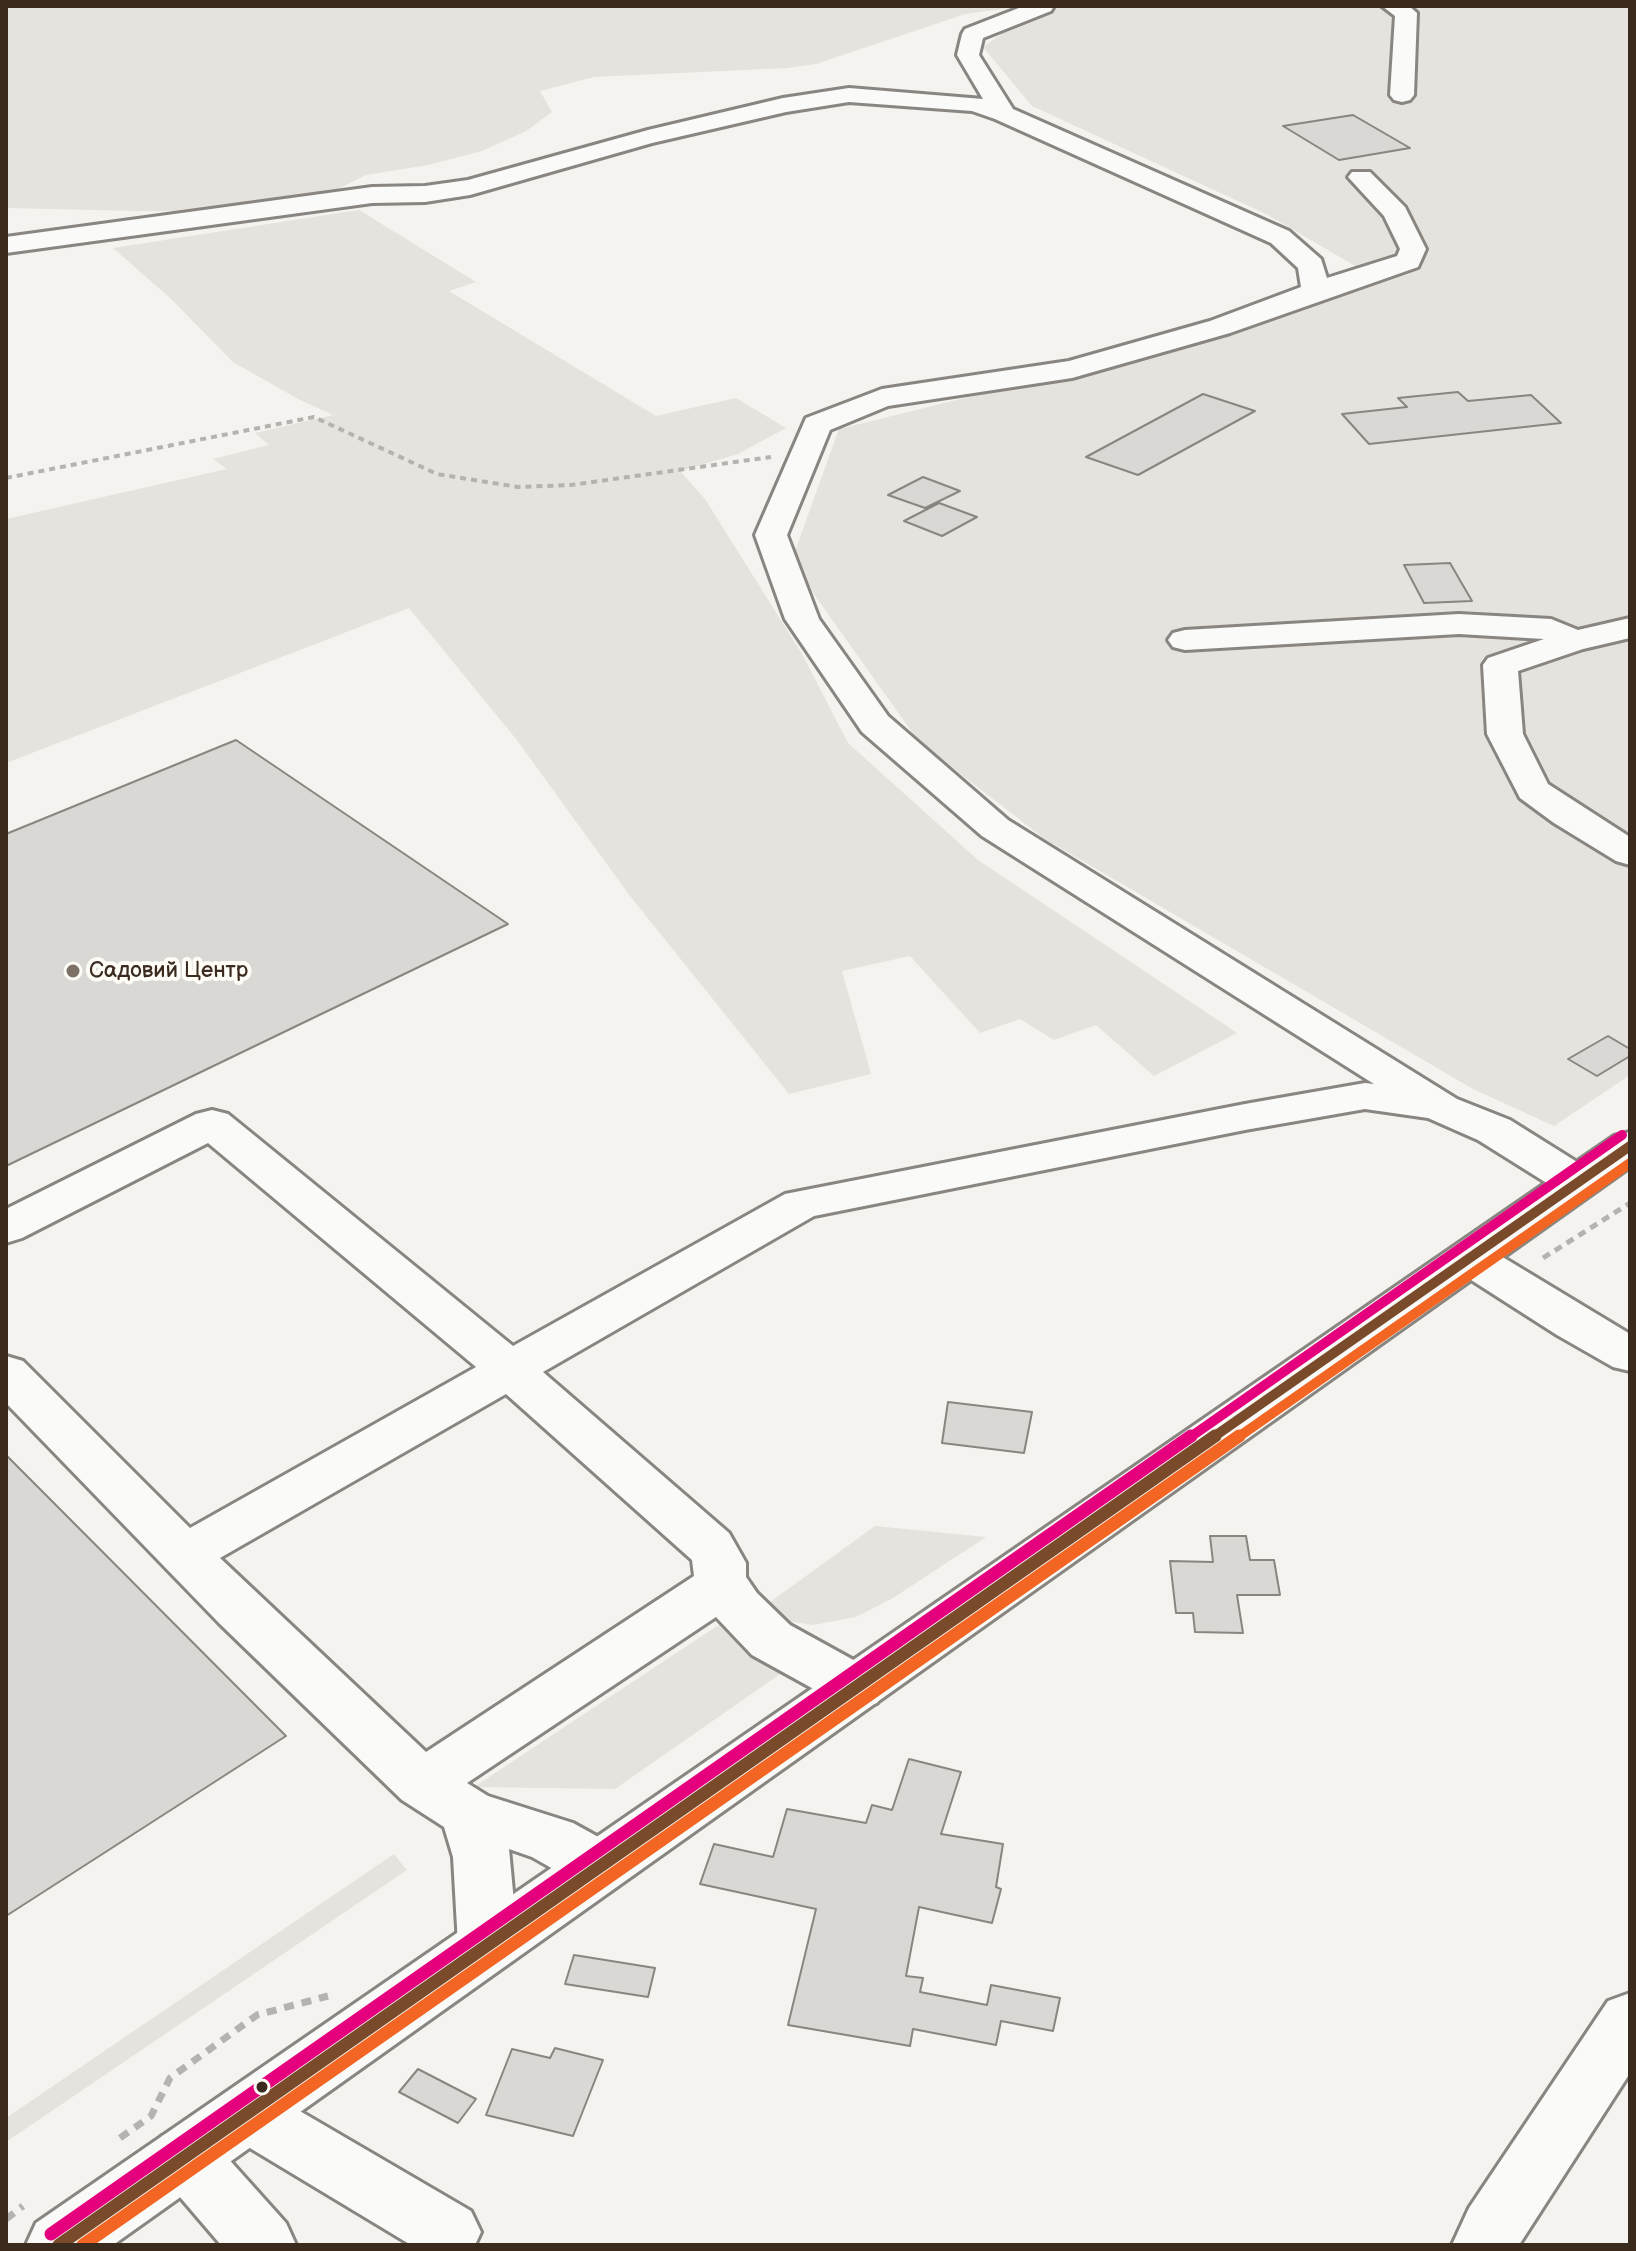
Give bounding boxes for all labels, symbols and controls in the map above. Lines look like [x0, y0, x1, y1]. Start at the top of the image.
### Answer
place label: Садовий Центр [89, 958, 248, 984]
marker: Садовий Центр [64, 962, 82, 980]
unlabelled marker [254, 2079, 270, 2095]

